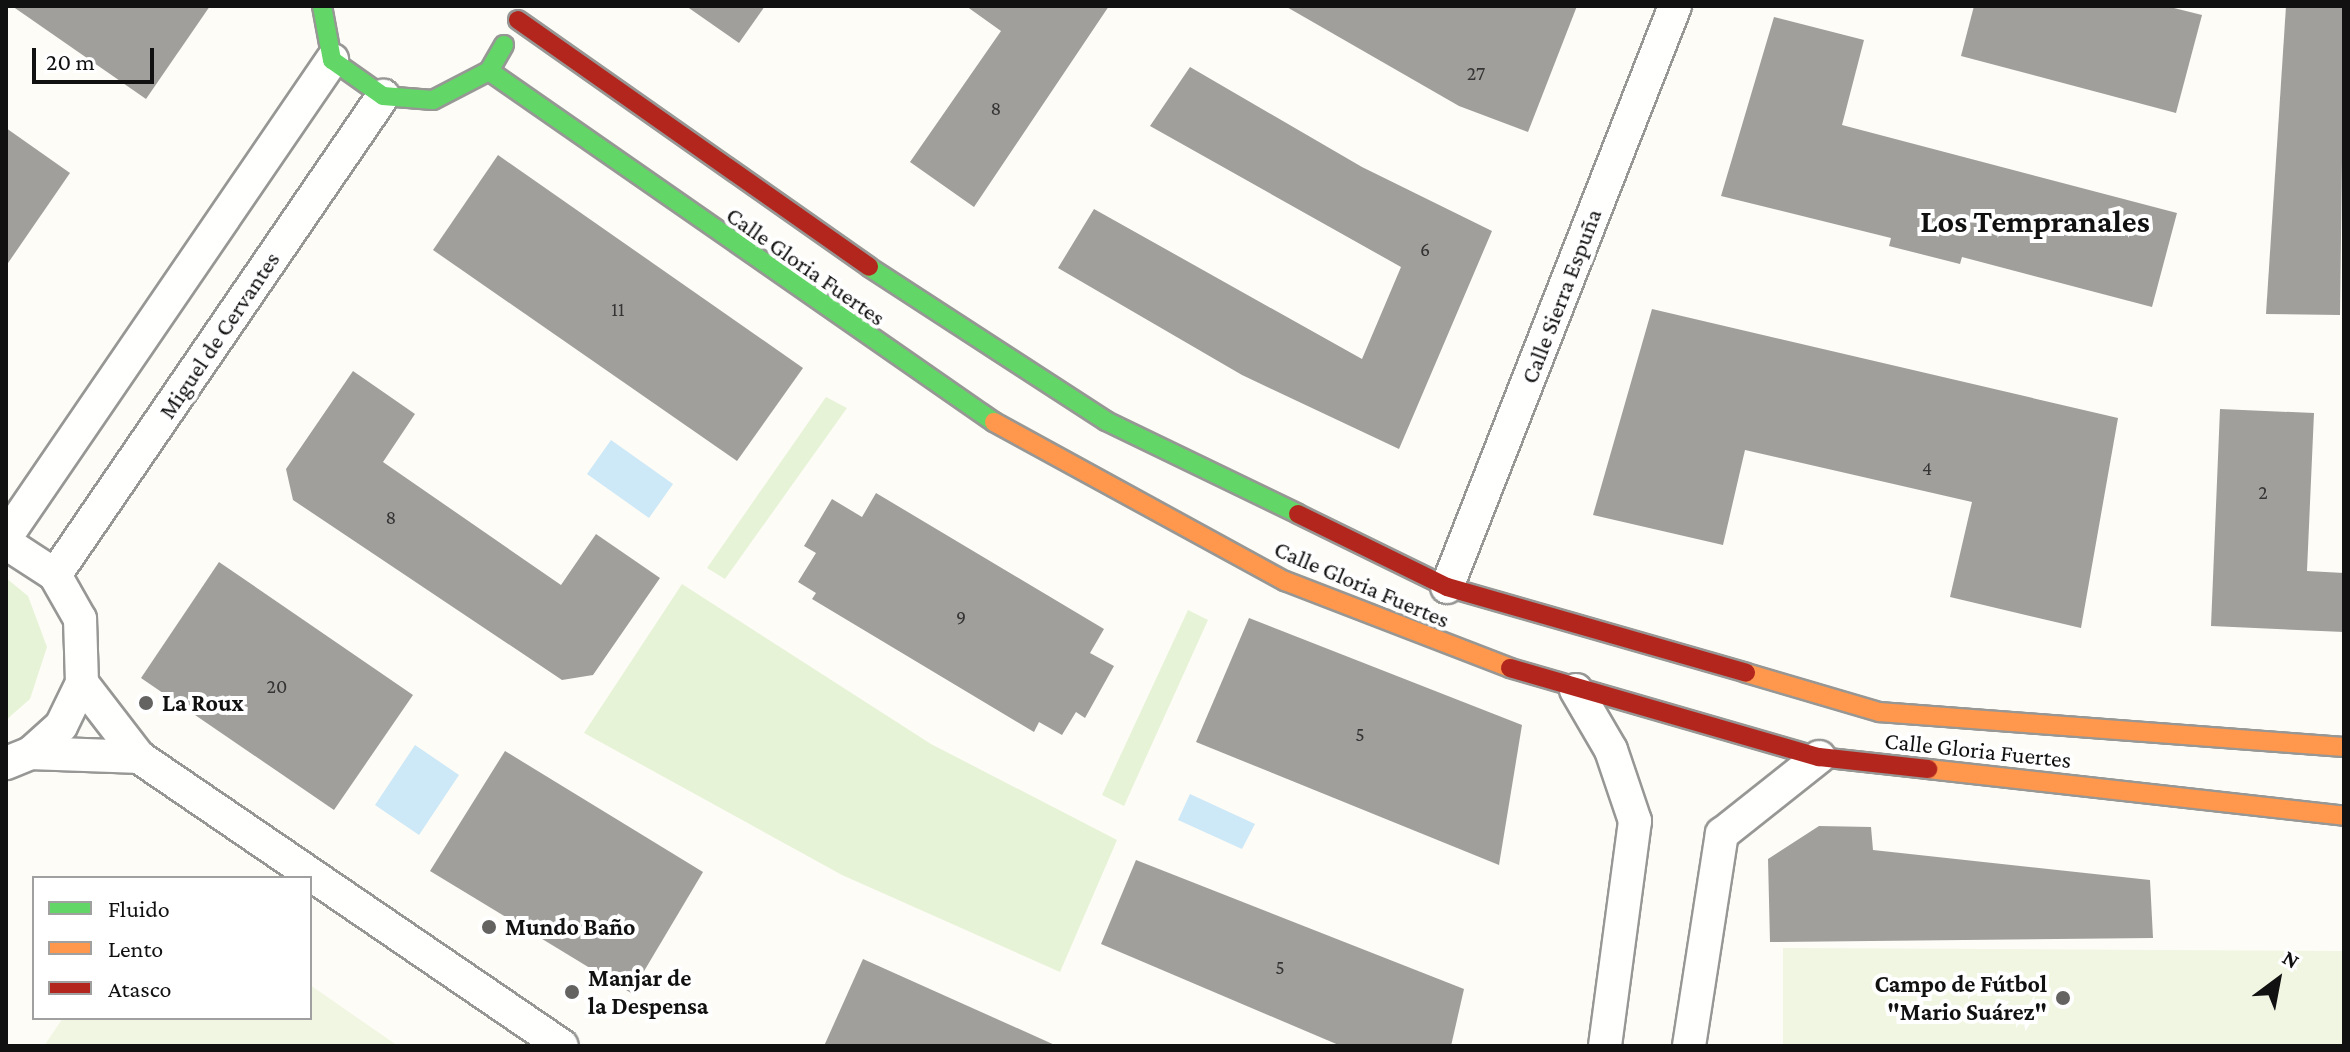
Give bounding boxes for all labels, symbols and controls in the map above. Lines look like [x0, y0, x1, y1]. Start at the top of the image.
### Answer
scale bar [36, 32, 158, 82]
text: 20 m [46, 48, 95, 75]
house number: 27 [1467, 61, 1485, 85]
house number: 8 [991, 96, 1001, 120]
street label: Calle Gloria Fuertes [721, 200, 891, 332]
district label: Los Tempranales [1920, 202, 2150, 240]
street label: Calle Sierra Espuña [1514, 205, 1608, 387]
house number: 6 [1420, 237, 1430, 261]
street label: Miguel de Cervantes [152, 246, 286, 424]
house number: 11 [611, 297, 625, 321]
house number: 4 [1922, 456, 1932, 480]
house number: 2 [2258, 480, 2268, 504]
house number: 8 [386, 505, 396, 529]
street label: Calle Gloria Fuertes [1270, 534, 1454, 634]
house number: 9 [956, 605, 966, 629]
house number: 20 [267, 674, 287, 698]
place label: La Roux [162, 689, 244, 717]
marker: La Roux [137, 694, 155, 712]
house number: 5 [1355, 722, 1365, 746]
street label: Calle Gloria Fuertes [1883, 726, 2073, 774]
legend [32, 876, 312, 1020]
text: Fluido [108, 895, 170, 922]
place label: Mundo Baño [505, 913, 636, 941]
marker: Mundo Baño [480, 918, 498, 936]
text: Lento [108, 935, 163, 962]
north arrow [2238, 940, 2318, 1020]
text: N [2278, 945, 2304, 974]
house number: 5 [1275, 955, 1285, 979]
place label: Manjar de la Despensa [588, 964, 708, 1020]
place label: Campo de Fútbol "Mario Suárez" [1874, 970, 2047, 1026]
text: Atasco [108, 975, 172, 1002]
marker: Manjar de la Despensa [563, 983, 581, 1001]
marker: Campo de Fútbol "Mario Suárez" [2054, 989, 2072, 1007]

